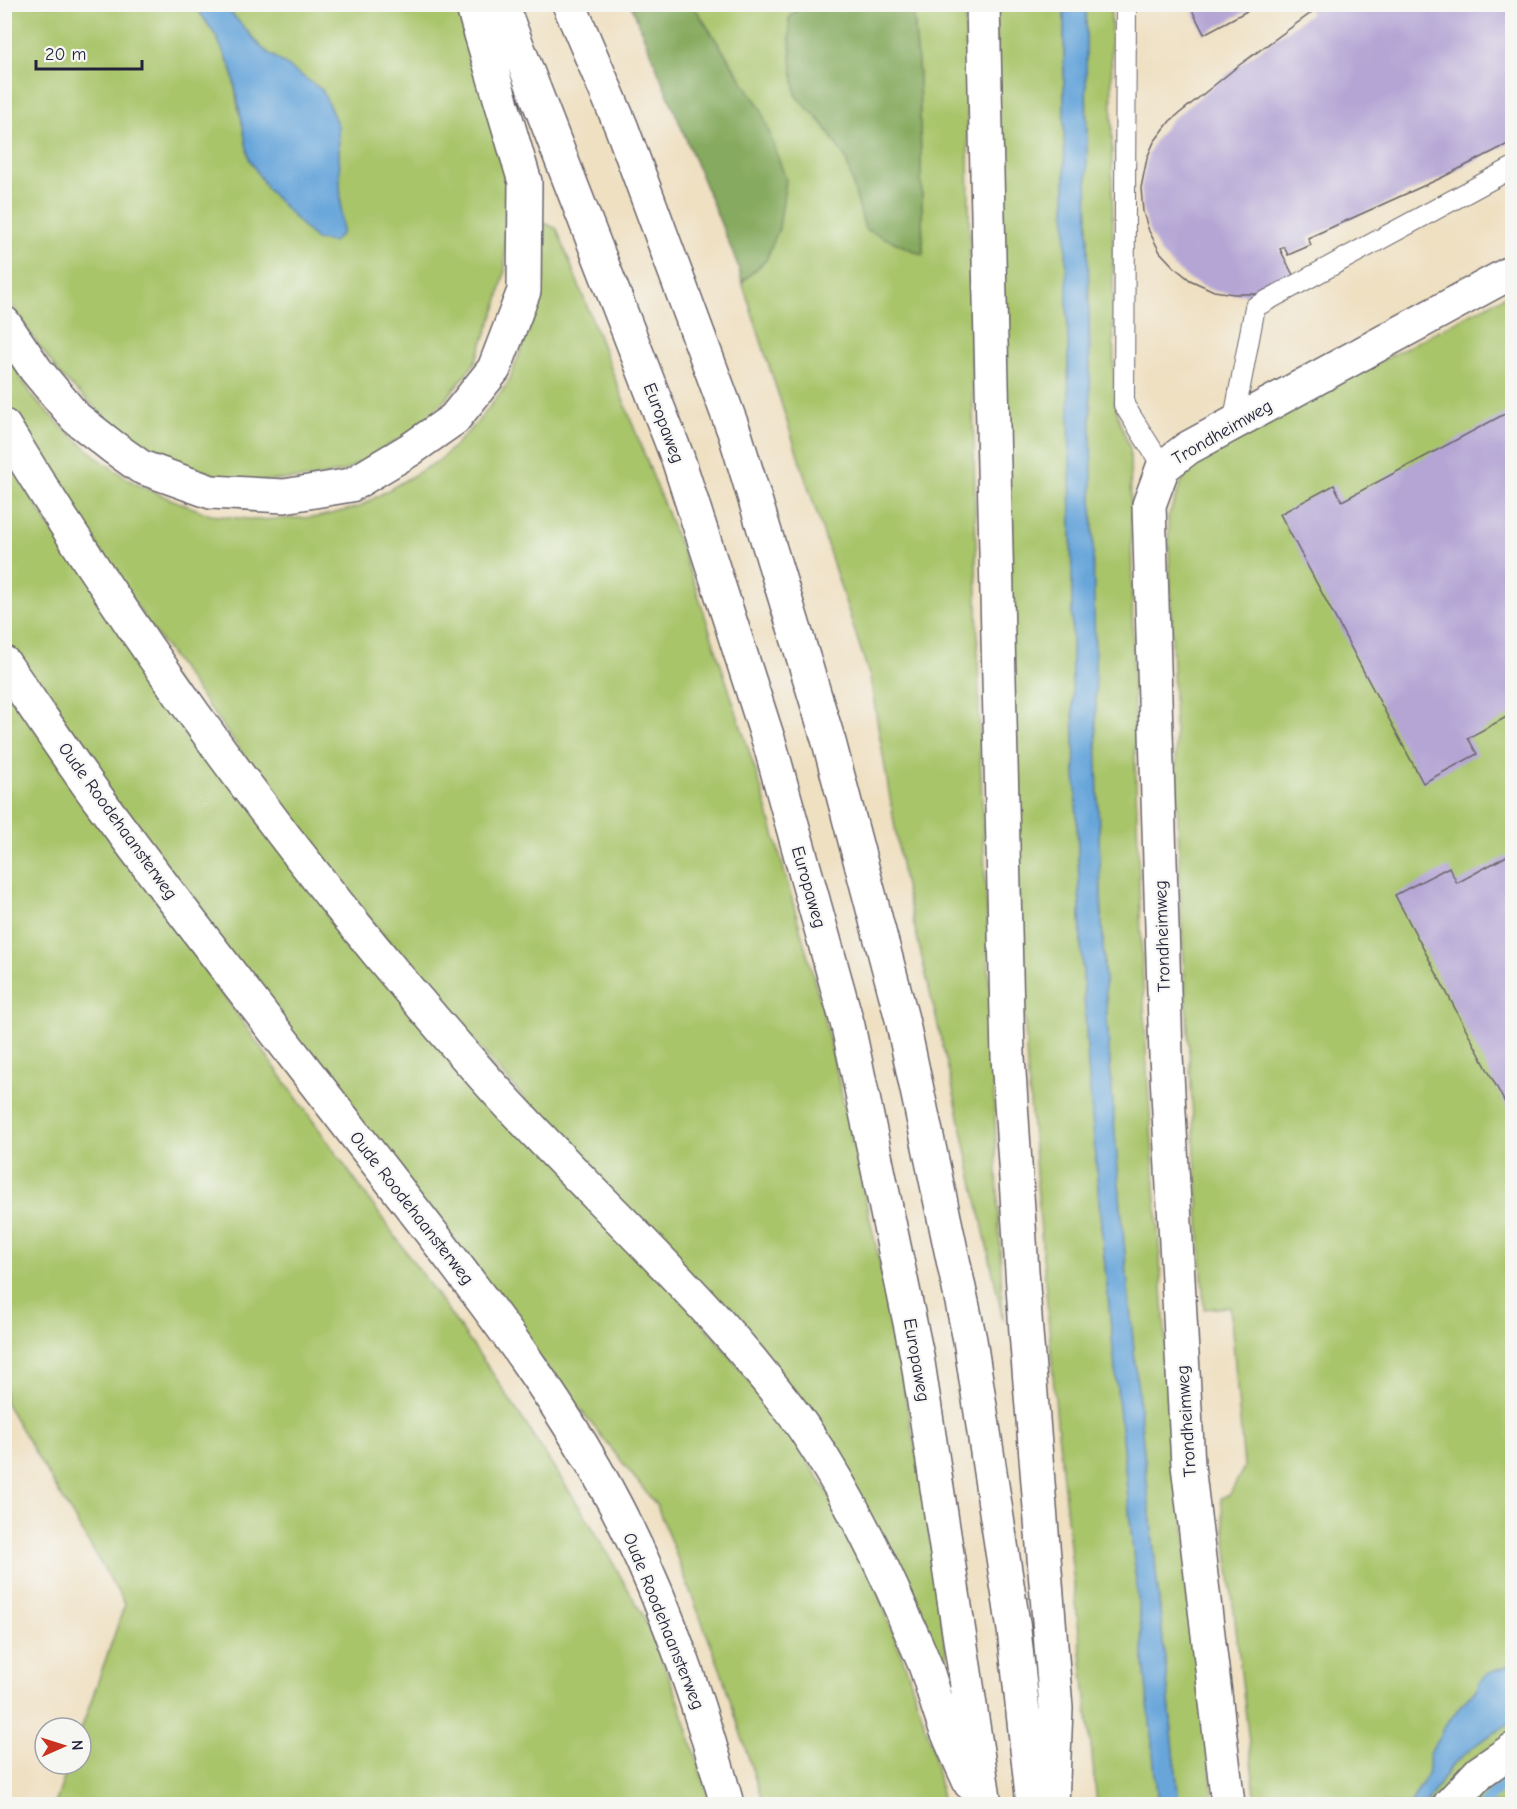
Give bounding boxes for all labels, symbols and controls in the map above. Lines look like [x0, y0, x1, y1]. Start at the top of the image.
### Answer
scale bar [36, 33, 142, 71]
text: 20 m [45, 44, 86, 65]
street label: Europaweg [639, 380, 688, 466]
street label: Trondheimweg [1169, 395, 1276, 469]
street label: Oude Roodehaansterweg [54, 739, 182, 904]
street label: Europaweg [787, 844, 830, 931]
street label: Trondheimweg [1150, 880, 1175, 992]
street label: Oude Roodehaansterweg [345, 1127, 478, 1289]
street label: Europaweg [899, 1317, 934, 1403]
street label: Trondheimweg [1172, 1364, 1201, 1478]
street label: Oude Roodehaansterweg [618, 1530, 709, 1713]
north arrow [33, 1716, 93, 1776]
text: N [68, 1740, 86, 1751]

